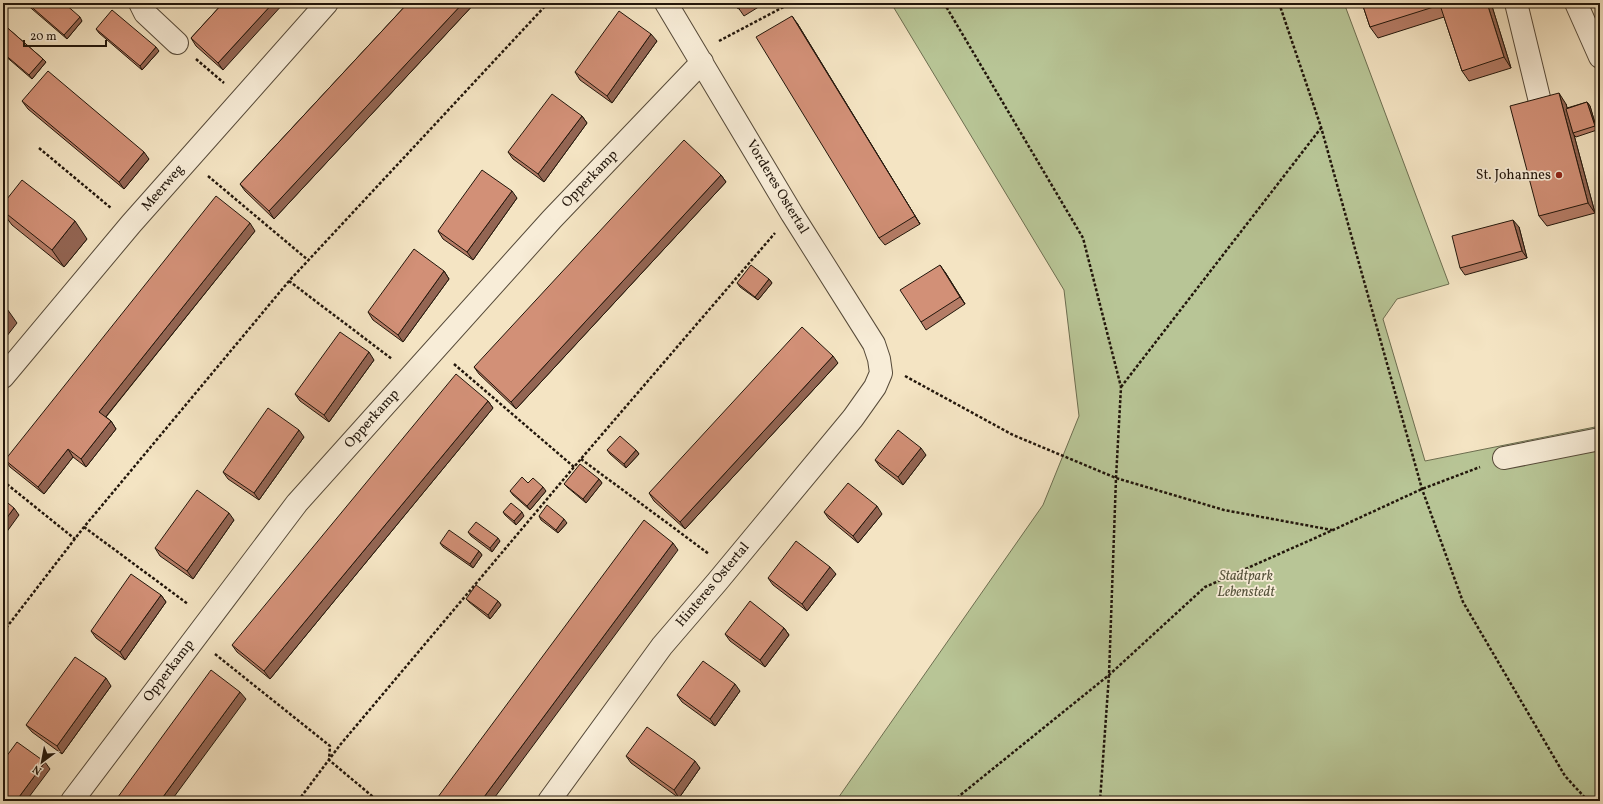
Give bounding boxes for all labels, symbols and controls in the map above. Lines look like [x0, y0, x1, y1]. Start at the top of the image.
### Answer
scale bar [24, 22, 106, 48]
text: 20 m [30, 29, 57, 45]
street label: Vorderes Ostertal [741, 136, 813, 238]
street label: Opperkamp [558, 146, 622, 212]
street label: Meerweg [137, 160, 189, 216]
place label: St. Johannes [1476, 166, 1551, 185]
marker: St. Johannes [1554, 170, 1564, 180]
street label: Opperkamp [340, 385, 404, 453]
street label: Hinteres Ostertal [672, 539, 754, 631]
park label: Stadtpark Lebenstedt [1217, 567, 1275, 602]
street label: Opperkamp [139, 636, 199, 706]
north arrow [22, 742, 62, 782]
text: N [30, 761, 45, 778]

